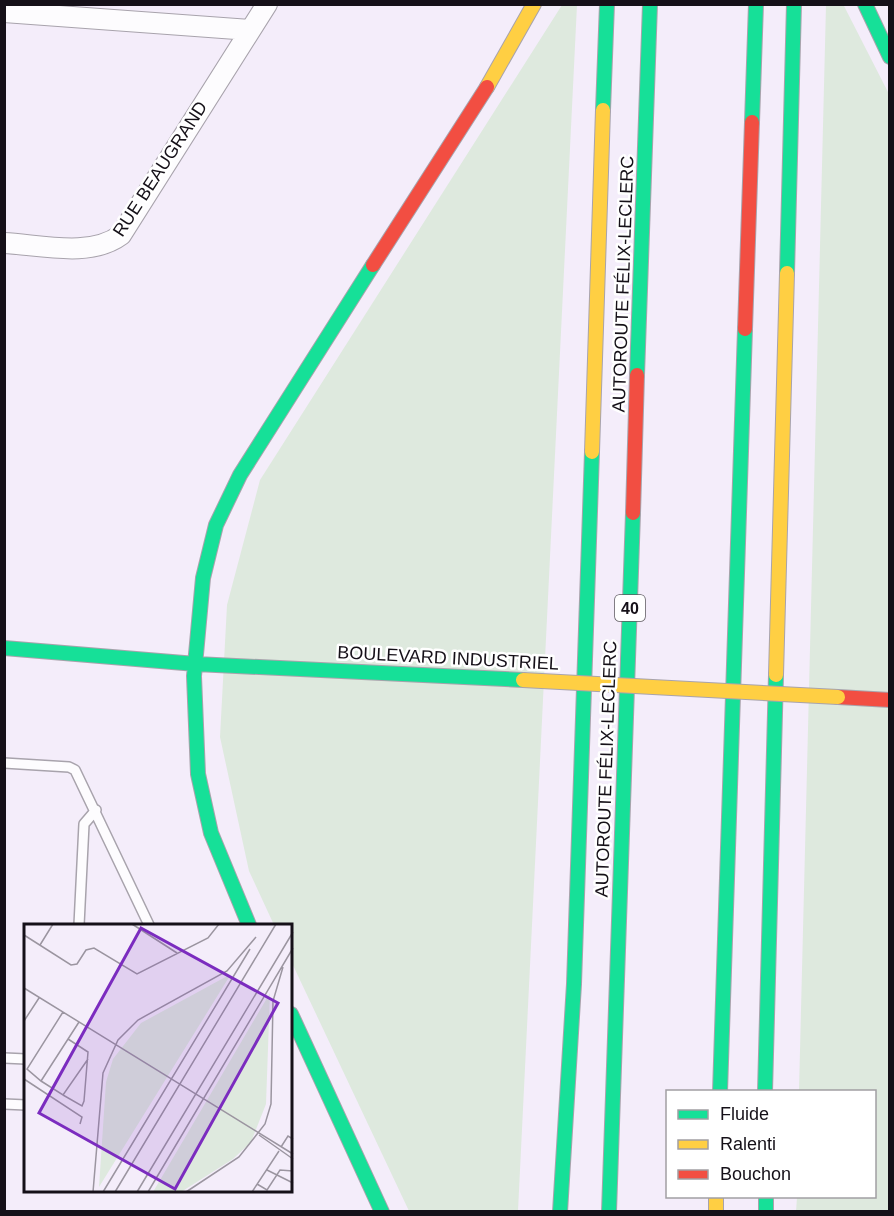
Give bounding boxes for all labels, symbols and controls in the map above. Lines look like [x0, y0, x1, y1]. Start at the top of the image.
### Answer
street label: RUE BEAUGRAND [109, 98, 211, 240]
street label: AUTOROUTE FÉLIX-LECLERC [609, 155, 637, 413]
road number: 40 [615, 595, 645, 621]
street label: AUTOROUTE FÉLIX-LECLERC [592, 640, 620, 898]
street label: BOULEVARD INDUSTRIEL [337, 642, 559, 674]
inset map [24, 924, 292, 1192]
legend [666, 1090, 876, 1198]
text: Fluide [720, 1104, 769, 1124]
text: Ralenti [720, 1134, 776, 1154]
text: Bouchon [720, 1164, 791, 1184]

